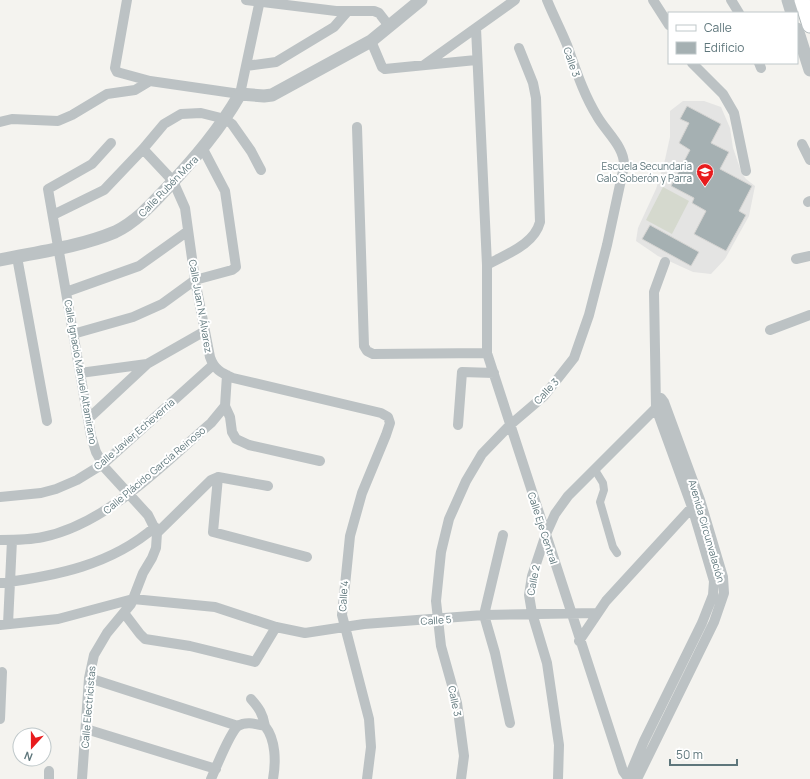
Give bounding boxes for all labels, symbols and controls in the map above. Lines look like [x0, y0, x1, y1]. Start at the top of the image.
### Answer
legend [668, 12, 798, 64]
text: Calle [704, 19, 732, 36]
text: Edificio [704, 39, 744, 56]
street label: Calle 3 [560, 45, 584, 79]
street label: Calle Rubén Mora [135, 152, 201, 220]
place label: Escuela Secundaria Galo Soberón y Parra [597, 159, 692, 185]
school or university icon: Escuela Secundaria Galo Soberón y Parra [695, 162, 715, 187]
street label: Calle Juan N. Álvarez [186, 258, 216, 354]
street label: Calle Ignacio Manuel Altamirano [61, 299, 101, 445]
street label: Calle 3 [530, 375, 562, 407]
street label: Calle Javier Echeverria [91, 395, 177, 473]
street label: Calle Plácido García Reinoso [100, 423, 208, 517]
street label: Avenida Circunvalación [686, 478, 728, 584]
street label: Calle Eje Central [525, 490, 561, 566]
street label: Calle 2 [523, 563, 543, 597]
street label: Calle 4 [335, 580, 351, 612]
street label: Calle 5 [420, 612, 452, 628]
street label: Calle Electricistas [77, 665, 99, 749]
street label: Calle 3 [445, 684, 465, 718]
north arrow [12, 727, 52, 767]
scale bar [670, 741, 737, 767]
text: 50 m [676, 746, 703, 763]
text: N [22, 748, 35, 765]

